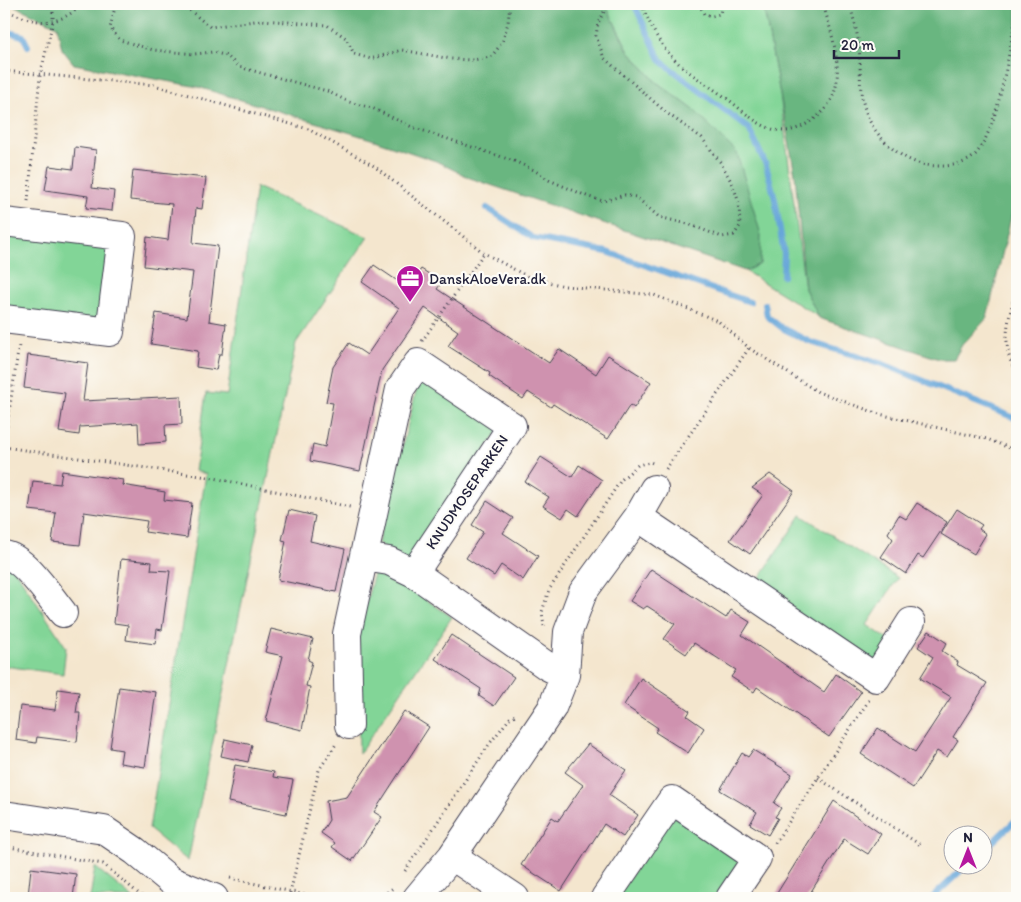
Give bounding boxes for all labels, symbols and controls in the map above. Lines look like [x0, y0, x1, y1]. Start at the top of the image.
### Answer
scale bar [834, 28, 898, 60]
text: 20 m [841, 36, 875, 54]
office icon: DanskAloeVera.dk [395, 264, 425, 303]
place label: DanskAloeVera.dk [429, 270, 547, 288]
street label: KNUDMOSEPARKEN [422, 431, 512, 553]
north arrow [944, 824, 994, 874]
text: N [963, 829, 973, 846]

